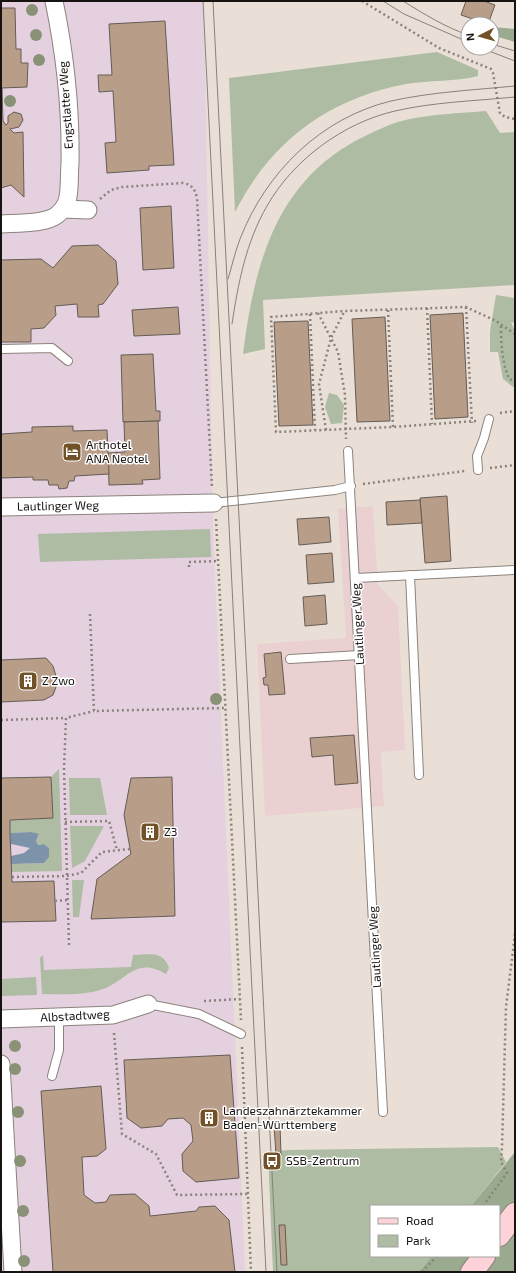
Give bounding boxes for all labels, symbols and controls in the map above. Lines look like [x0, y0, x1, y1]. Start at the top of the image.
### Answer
north arrow [460, 16, 500, 56]
text: N [463, 32, 476, 42]
street label: Engstlatter Weg [55, 60, 75, 150]
place label: Arthotel ANA Neotel [86, 437, 149, 465]
hotel icon: Arthotel ANA Neotel [61, 441, 83, 463]
street label: Lautlinger Weg [17, 497, 99, 513]
street label: Lautlinger Weg [348, 582, 366, 665]
building icon: Z Zwo [17, 670, 39, 692]
place label: Z Zwo [42, 673, 75, 687]
building icon: Z3 [139, 821, 161, 843]
place label: Z3 [164, 824, 177, 838]
street label: Lautlinger Weg [365, 905, 383, 988]
street label: Albstadtweg [40, 1006, 110, 1024]
place label: Landeszahnärztekammer Baden-Württemberg [223, 1103, 362, 1131]
building icon: Landeszahnärztekammer Baden-Württemberg [198, 1107, 220, 1129]
bus stop icon: SSB-Zentrum [261, 1150, 283, 1172]
place label: SSB-Zentrum [286, 1153, 359, 1167]
legend [370, 1205, 500, 1257]
text: Road [406, 1213, 434, 1227]
text: Park [406, 1233, 431, 1247]

